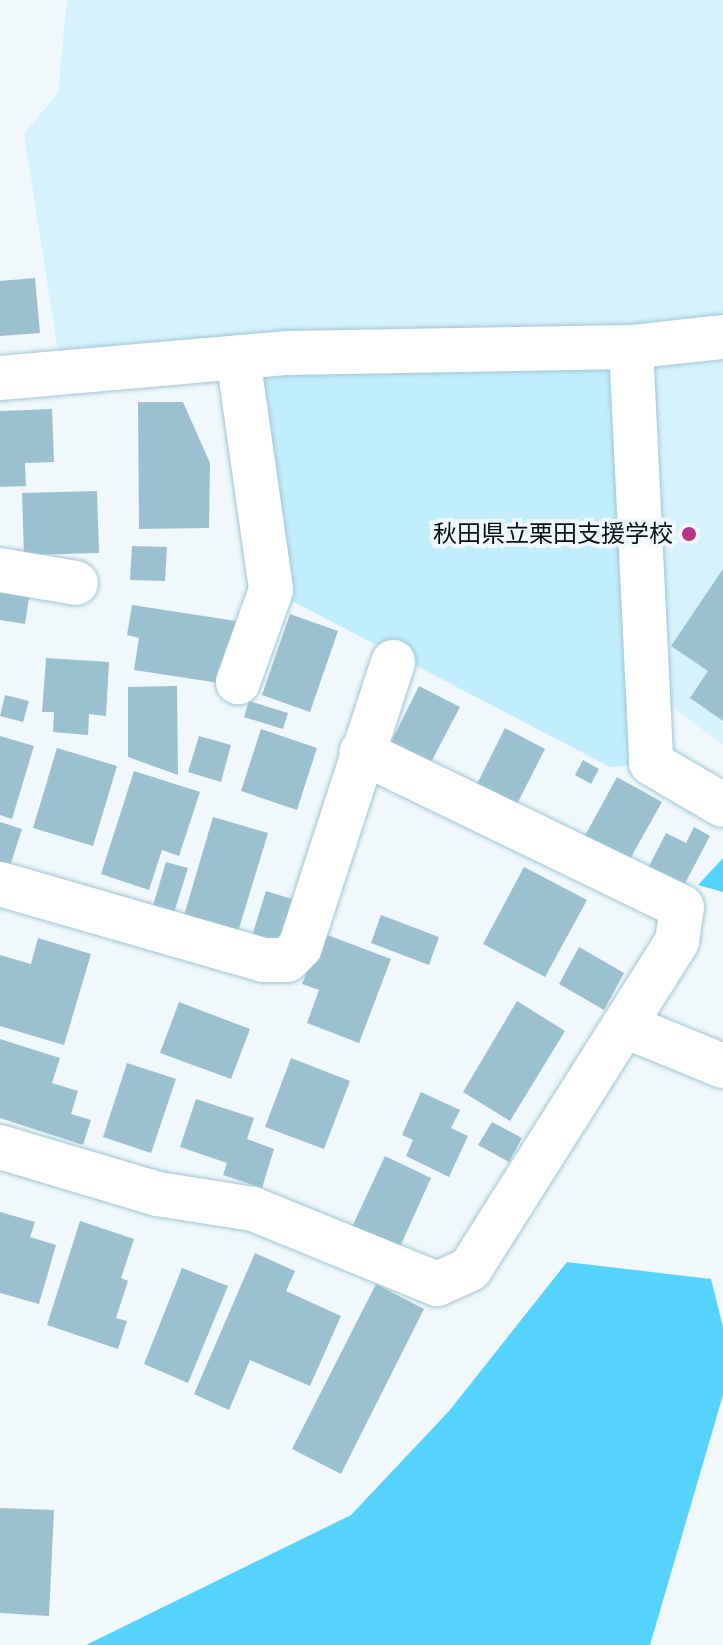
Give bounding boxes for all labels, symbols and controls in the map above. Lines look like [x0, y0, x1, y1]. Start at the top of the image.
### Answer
place label: 秋田県立栗田支援学校 [433, 520, 673, 548]
marker: 秋田県立栗田支援学校 [680, 525, 698, 543]

